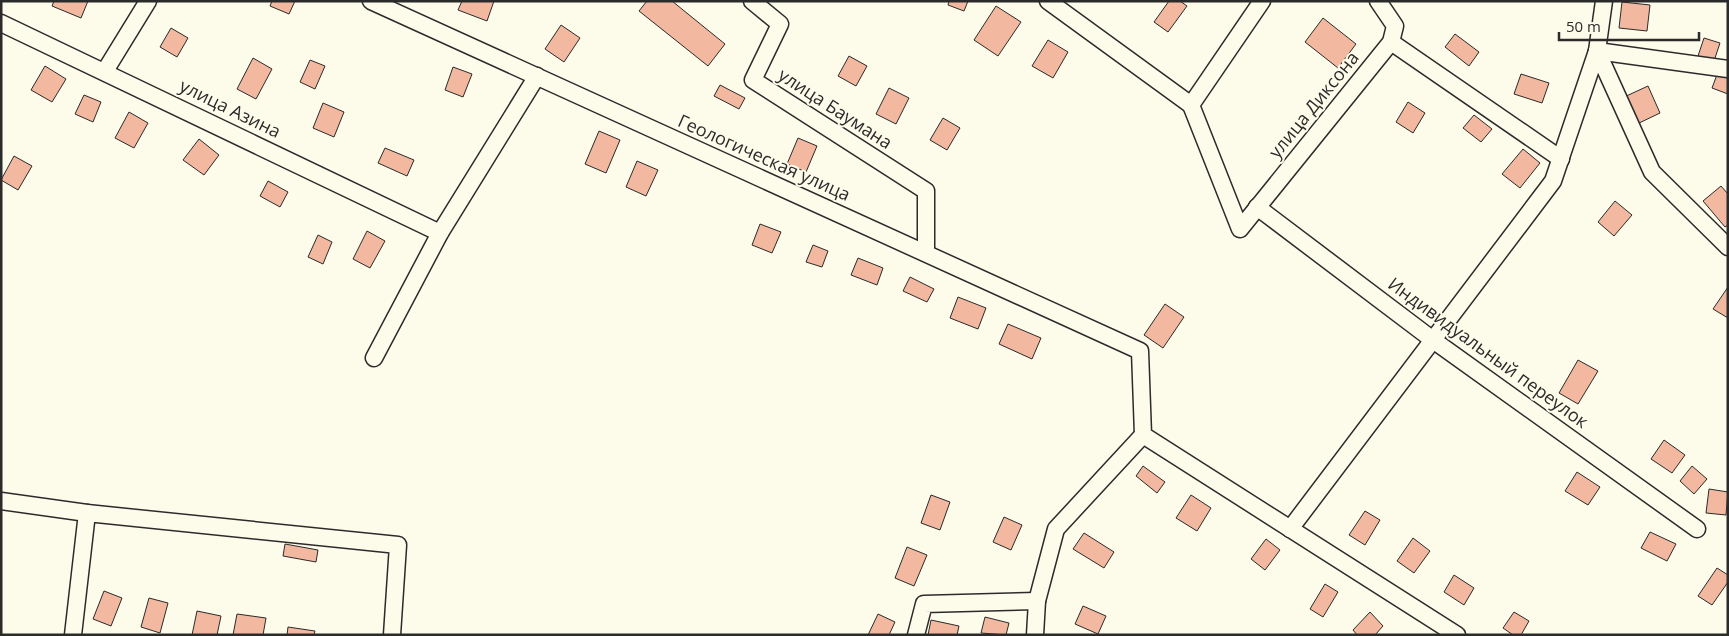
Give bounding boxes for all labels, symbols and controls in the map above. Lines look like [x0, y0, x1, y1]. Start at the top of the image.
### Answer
scale bar [1559, 10, 1699, 42]
text: 50 m [1566, 16, 1601, 36]
street label: улица Диксона [1263, 46, 1364, 163]
street label: улица Баумана [774, 62, 897, 154]
street label: улица Азина [176, 73, 285, 143]
street label: Геологическая улица [674, 108, 854, 206]
street label: Индивидуальный переулок [1384, 271, 1594, 433]

